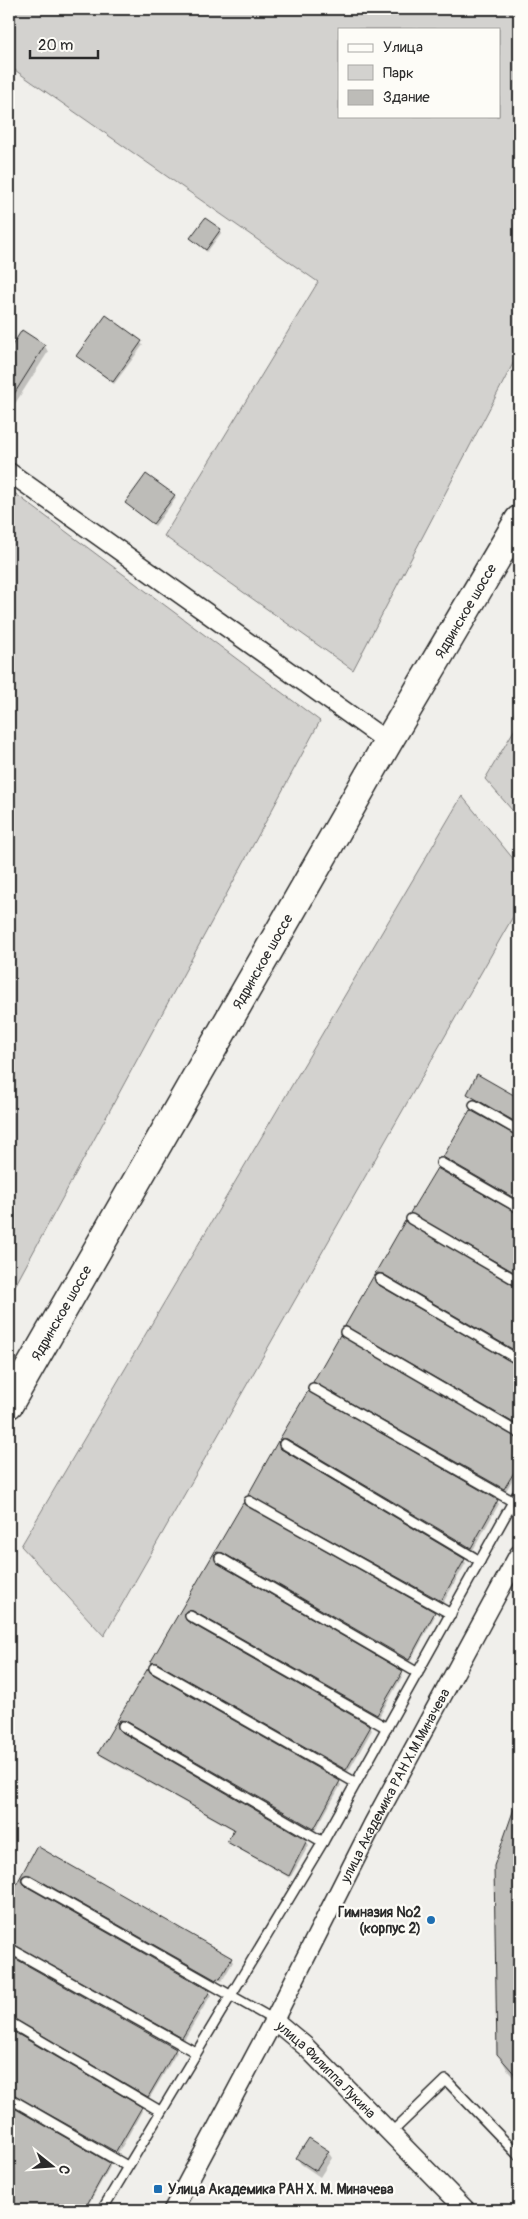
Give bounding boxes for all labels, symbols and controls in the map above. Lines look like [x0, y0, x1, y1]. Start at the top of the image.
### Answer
scale bar [30, 28, 98, 60]
legend [338, 28, 500, 118]
text: 20 m [38, 36, 73, 55]
text: Улица [383, 38, 423, 57]
text: Парк [383, 64, 414, 83]
text: Здание [383, 88, 430, 107]
street label: Ядринское шоссе [431, 561, 500, 662]
street label: Ядринское шоссе [229, 911, 297, 1012]
street label: Ядринское шоссе [28, 1262, 96, 1364]
street label: улица Академика РАН Х.М.Миначева [336, 1686, 454, 1886]
place label: Гимназия №2 (корпус 2) [338, 1904, 421, 1937]
marker: Гимназия №2 (корпус 2) [425, 1914, 437, 1926]
street label: улица Филиппа Лукина [272, 2017, 379, 2122]
north arrow [28, 2142, 78, 2192]
text: С [54, 2163, 73, 2177]
place label: Улица Академика РАН Х. М. Миначева [168, 2181, 394, 2198]
marker: Улица Академика РАН Х. М. Миначева [152, 2183, 164, 2195]

